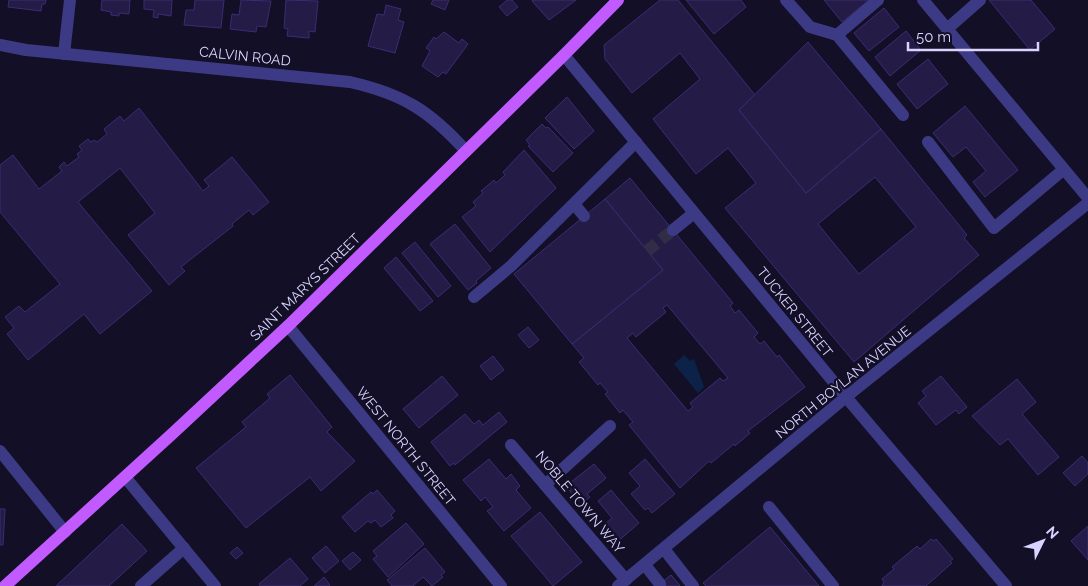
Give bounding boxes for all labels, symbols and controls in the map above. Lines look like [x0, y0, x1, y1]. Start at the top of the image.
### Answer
scale bar [908, 20, 1038, 52]
text: 50 m [916, 28, 951, 46]
street label: CALVIN ROAD [199, 43, 291, 69]
street label: SAINT MARYS STREET [247, 230, 364, 344]
street label: TUCKER STREET [754, 264, 836, 360]
street label: NORTH BOYLAN AVENUE [772, 323, 914, 441]
street label: WEST NORTH STREET [353, 384, 459, 509]
street label: NOBLE TOWN WAY [533, 448, 627, 556]
north arrow [1018, 516, 1068, 566]
text: N [1043, 523, 1062, 542]

